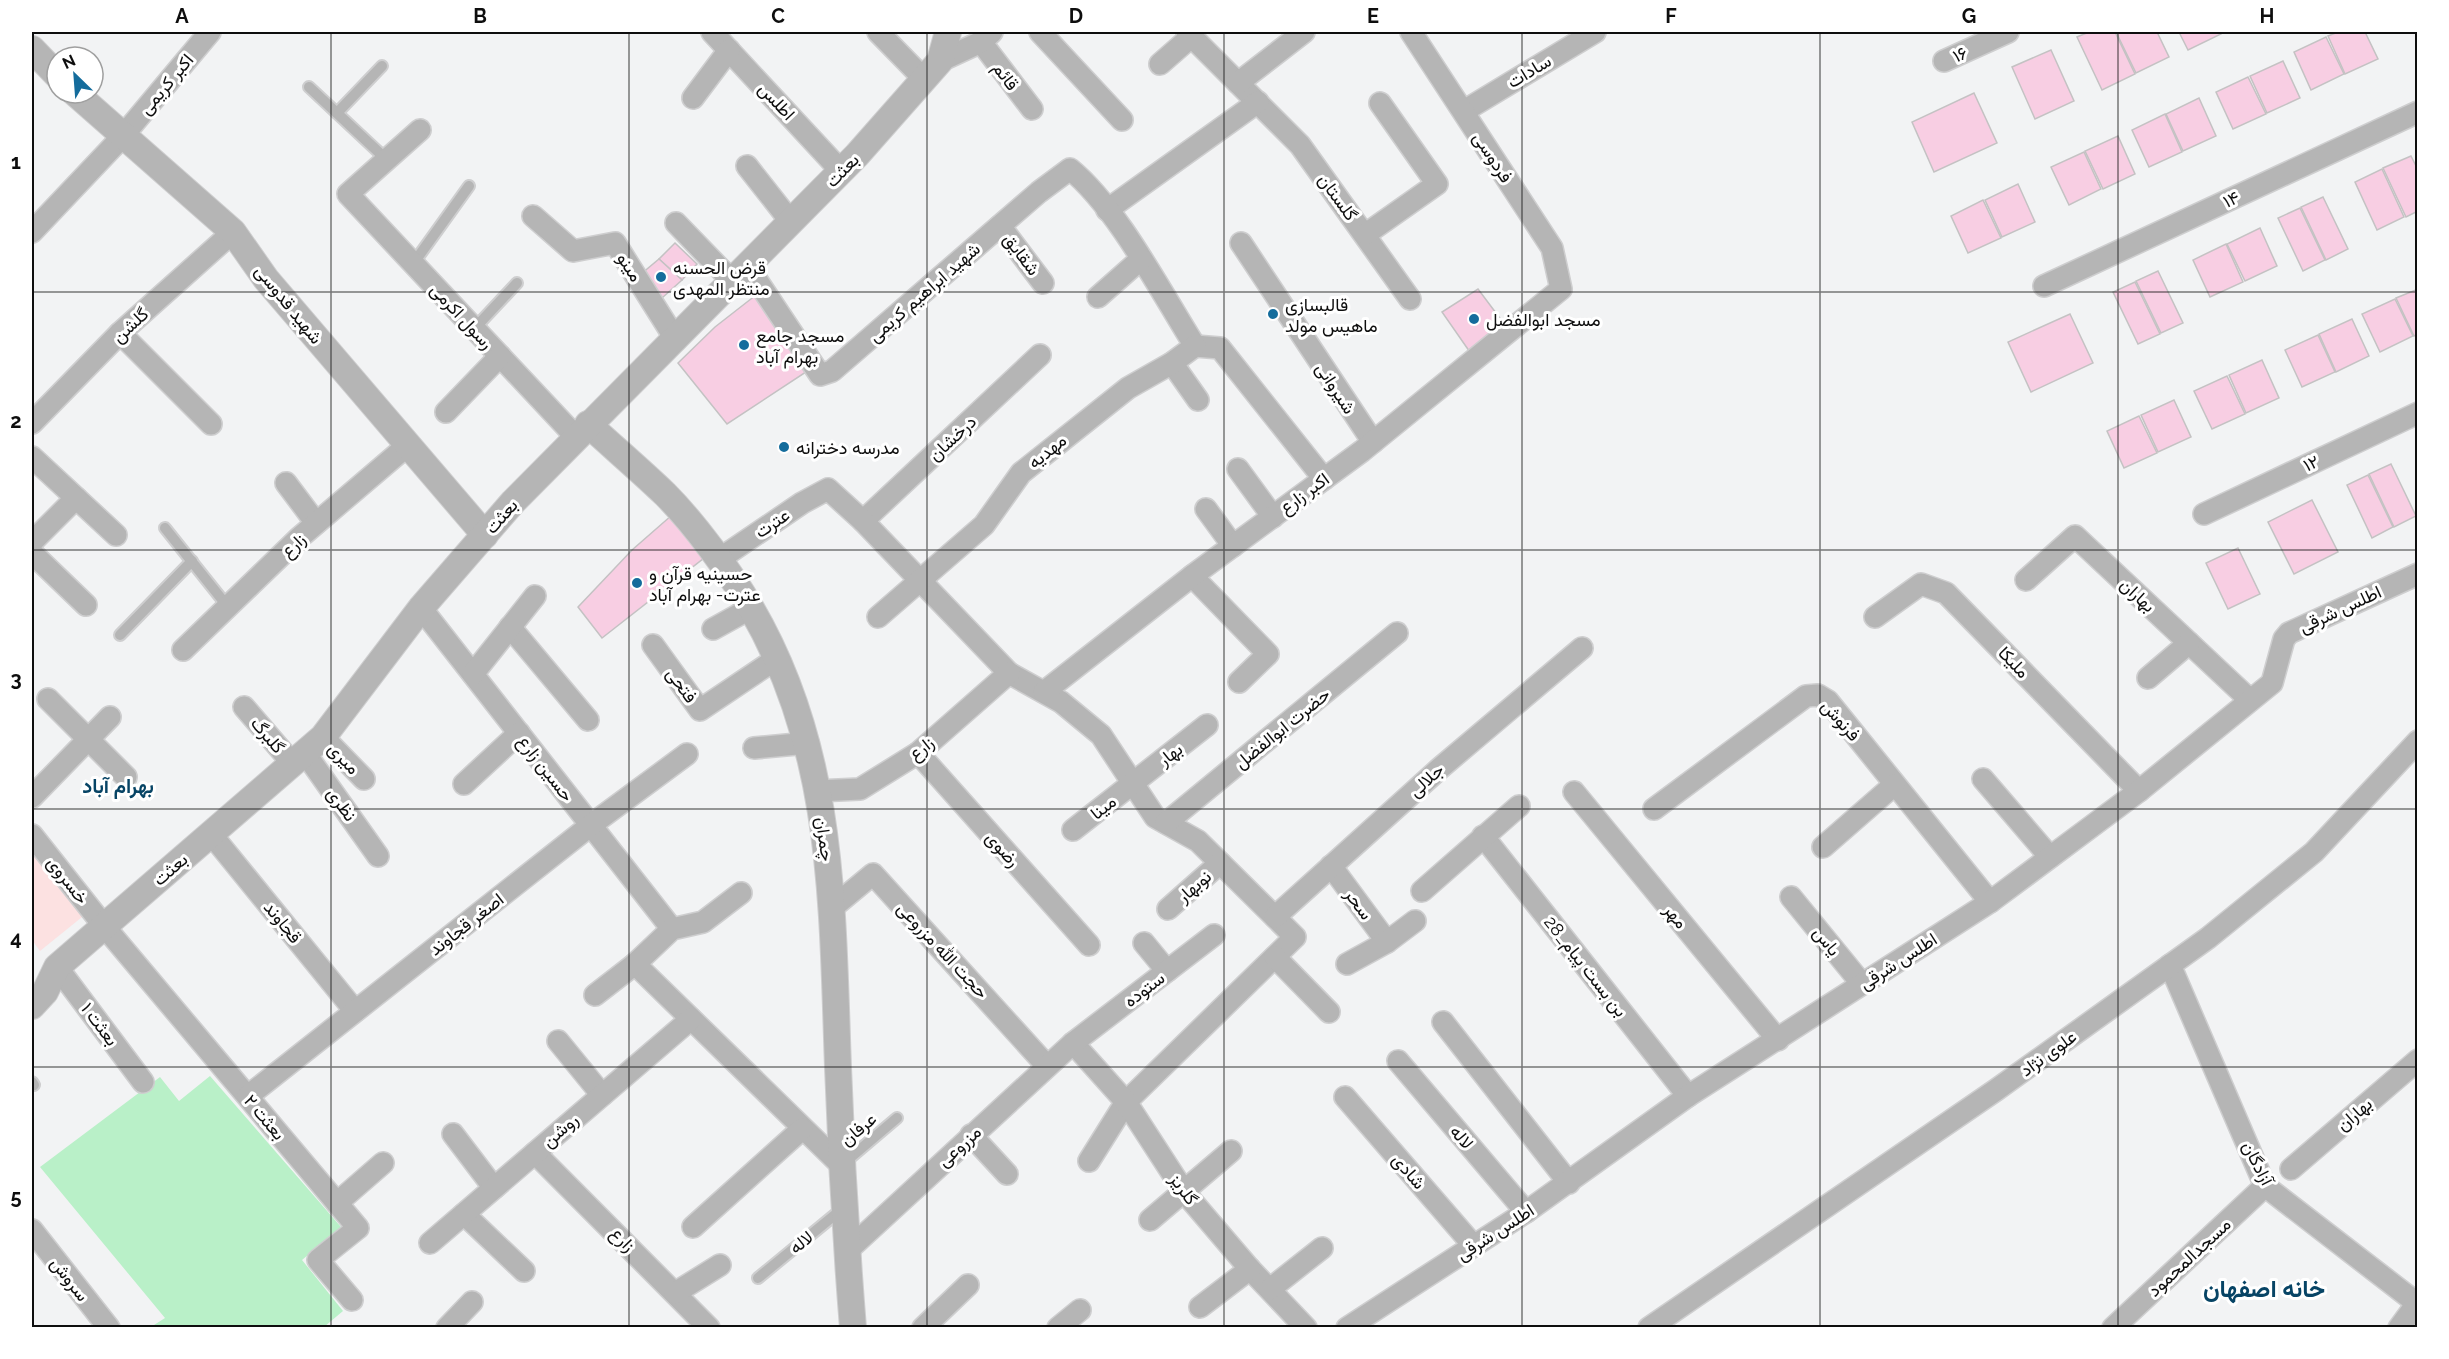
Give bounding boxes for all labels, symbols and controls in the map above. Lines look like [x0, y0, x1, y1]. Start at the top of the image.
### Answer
text: A [175, 4, 189, 28]
text: B [473, 4, 487, 28]
text: C [771, 4, 785, 28]
text: D [1069, 4, 1083, 28]
text: E [1367, 4, 1379, 28]
text: F [1665, 4, 1677, 28]
text: G [1962, 4, 1976, 28]
text: H [2260, 4, 2274, 28]
street label: ۱۶ [1949, 41, 1971, 66]
north arrow [45, 45, 105, 105]
street label: اکبر کریمی [135, 49, 198, 119]
street label: سادات [1503, 50, 1555, 92]
text: N [59, 51, 78, 73]
street label: قائم [987, 58, 1023, 95]
street label: اطلس [754, 78, 800, 125]
street label: فردوسی [1468, 128, 1517, 187]
street label: بعثت [821, 149, 863, 191]
text: 1 [11, 150, 21, 174]
street label: گلستان [1314, 170, 1362, 224]
street label: ۱۴ [2220, 186, 2242, 212]
street label: شقایق [999, 229, 1045, 280]
street label: شهید ابراهیم کریمی [864, 238, 985, 348]
street label: مینو [612, 249, 647, 286]
place label: قرض الحسنه منتظر المهدی [673, 257, 770, 300]
street label: شهید قدوسی [250, 260, 327, 348]
marker: قرض الحسنه منتظر المهدی [654, 270, 668, 284]
street label: رسول اکرمی [425, 279, 498, 354]
place label: قالبسازی ماهیس مولد [1285, 294, 1378, 337]
street label: گلشن [108, 303, 153, 348]
marker: قالبسازی ماهیس مولد [1266, 307, 1280, 321]
place label: مسجد ابوالفضل [1486, 309, 1601, 331]
marker: مسجد ابوالفضل [1467, 312, 1481, 326]
place label: مسجد جامع بهرام آباد [756, 325, 844, 369]
marker: مسجد جامع بهرام آباد [737, 338, 751, 352]
street label: شیروانی [1311, 358, 1360, 418]
text: 2 [10, 409, 22, 433]
street label: درخشان [924, 411, 981, 466]
street label: مهدیه [1024, 429, 1071, 473]
place label: مدرسه دخترانه [796, 437, 900, 459]
marker: مدرسه دخترانه [777, 440, 791, 454]
street label: ۱۲ [2300, 450, 2322, 476]
street label: اکبر زارع [1275, 468, 1334, 520]
street label: بعثت [480, 494, 522, 538]
street label: عترت [751, 504, 794, 543]
street label: زارع [276, 528, 311, 563]
place label: حسینیه قرآن و عترت- بهرام آباد [649, 563, 761, 607]
street label: بهاران [2115, 574, 2160, 617]
marker: حسینیه قرآن و عترت- بهرام آباد [630, 576, 644, 590]
street label: اطلس شرقی [2296, 581, 2385, 638]
street label: ملیکا [1994, 642, 2034, 682]
street label: فتحی [661, 663, 702, 707]
text: 3 [10, 667, 22, 691]
street label: حضرت ابوالفضل [1230, 683, 1335, 774]
street label: فرنوش [1816, 695, 1865, 746]
street label: گلبرگ [246, 713, 289, 758]
street label: حسین زارع [512, 731, 578, 807]
street label: زارع [904, 732, 939, 766]
street label: میری [323, 738, 364, 779]
street label: بهار [1153, 738, 1187, 771]
street label: جلالی [1404, 759, 1448, 802]
district label: بهرام آباد [82, 774, 154, 799]
street label: نظری [322, 783, 361, 826]
street label: مینا [1086, 790, 1120, 824]
street label: چمران [810, 816, 838, 863]
street label: رضوی [981, 827, 1024, 872]
street label: بعثت [148, 848, 192, 890]
street label: خسروی [42, 852, 93, 909]
street label: نوبهار [1172, 866, 1216, 908]
street label: سحر [1339, 883, 1377, 924]
street label: اصغر قجاوند [424, 888, 508, 960]
street label: قجاوند [259, 897, 306, 948]
street label: حجت الله مزروعی [892, 897, 993, 1003]
street label: مهر [1658, 899, 1692, 933]
street label: بن بست پیام_28 [1539, 911, 1632, 1022]
street label: یاس [1808, 922, 1845, 961]
text: 4 [10, 926, 22, 950]
street label: اطلس شرقی [1855, 928, 1941, 995]
street label: ستوده [1119, 967, 1169, 1012]
street label: بعثت ۱ [77, 998, 123, 1050]
street label: علوی نژاد [2016, 1026, 2081, 1081]
street label: بعثت ۲ [240, 1090, 290, 1144]
street label: بهاران [2332, 1093, 2377, 1136]
street label: عرفان [836, 1108, 881, 1151]
street label: روشن [538, 1109, 583, 1152]
street label: مزروعی [933, 1121, 986, 1172]
street label: لاله [1446, 1121, 1478, 1153]
street label: آزادگان [2237, 1137, 2279, 1191]
street label: شادی [1387, 1149, 1430, 1194]
street label: گلریز [1164, 1168, 1202, 1209]
text: 5 [10, 1185, 22, 1209]
street label: اطلس شرقی [1452, 1199, 1538, 1266]
street label: مسجدالمحمود [2143, 1213, 2235, 1301]
street label: زارع [605, 1222, 640, 1257]
street label: لاله [785, 1226, 817, 1258]
street label: سروش [45, 1253, 94, 1306]
district label: خانه اصفهان [2203, 1274, 2325, 1304]

